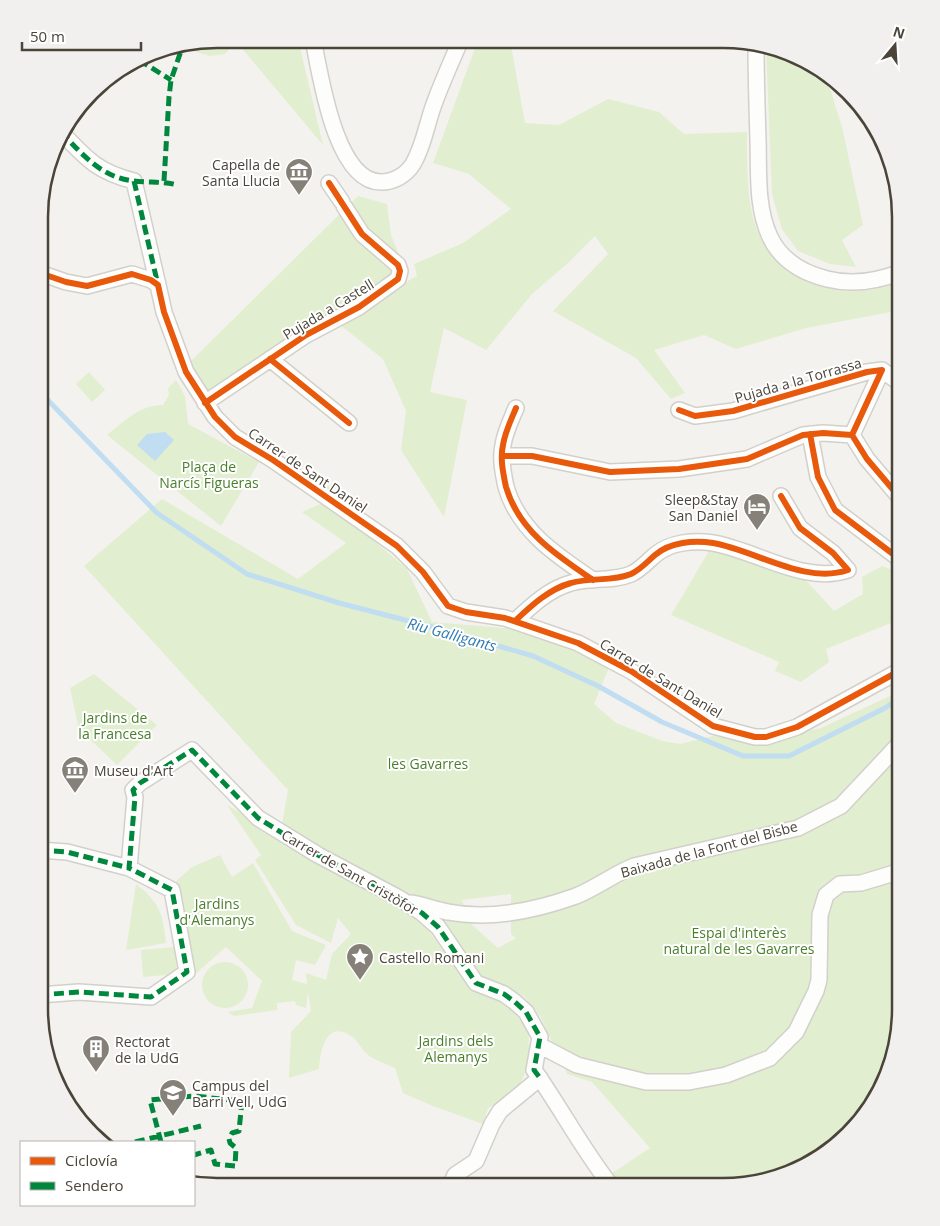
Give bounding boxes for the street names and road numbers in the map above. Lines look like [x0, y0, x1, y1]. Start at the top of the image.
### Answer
street label: Pujada a Castell [279, 274, 377, 344]
street label: Pujada a la Torrassa [732, 353, 864, 407]
street label: Carrer de Sant Daniel [245, 423, 371, 517]
street label: Carrer de Sant Daniel [596, 634, 726, 722]
street label: Baixada de la Font del Bisbe [618, 816, 800, 882]
street label: Carrer de Sant Cristòfor [278, 825, 422, 919]

